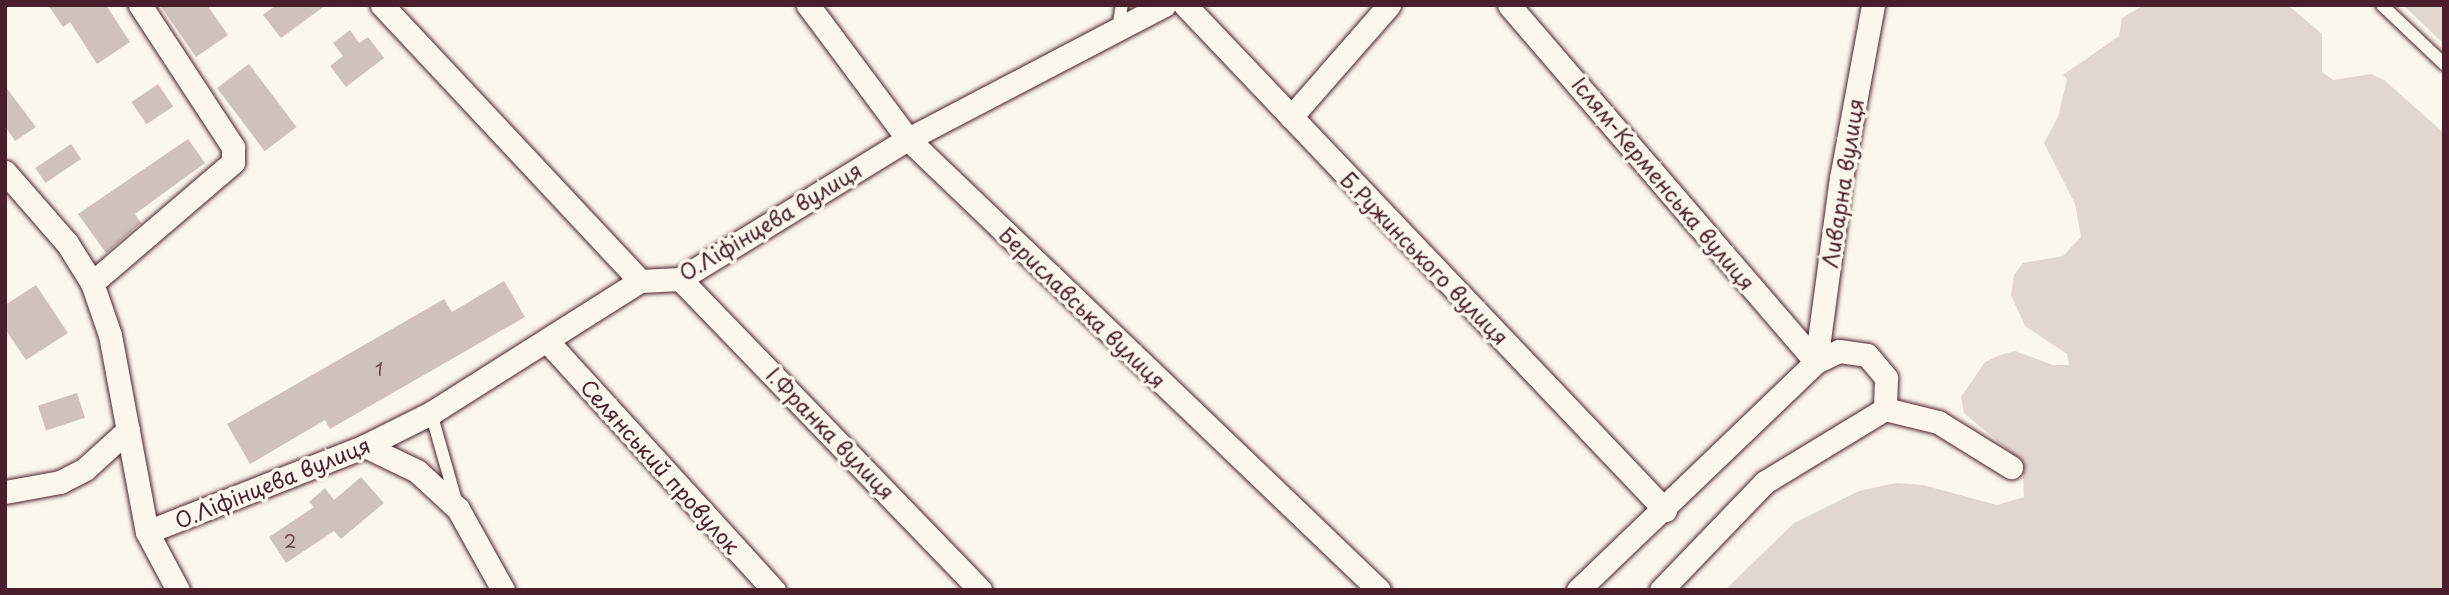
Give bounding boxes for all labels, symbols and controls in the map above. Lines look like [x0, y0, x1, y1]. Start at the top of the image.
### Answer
street label: Іслям-Керменська вулиця [1567, 71, 1761, 295]
street label: Ливарна вулиця [1816, 96, 1868, 270]
street label: О.Ліфінцева вулиця [674, 156, 866, 286]
street label: Б.Ружинського вулиця [1336, 166, 1514, 350]
street label: Бериславська вулиця [995, 221, 1171, 393]
house number: 1 [375, 358, 383, 380]
street label: І.Франка вулиця [761, 361, 901, 505]
street label: Селянський провулок [576, 374, 746, 558]
street label: О.Ліфінцева вулиця [170, 431, 374, 533]
house number: 2 [284, 530, 296, 552]

